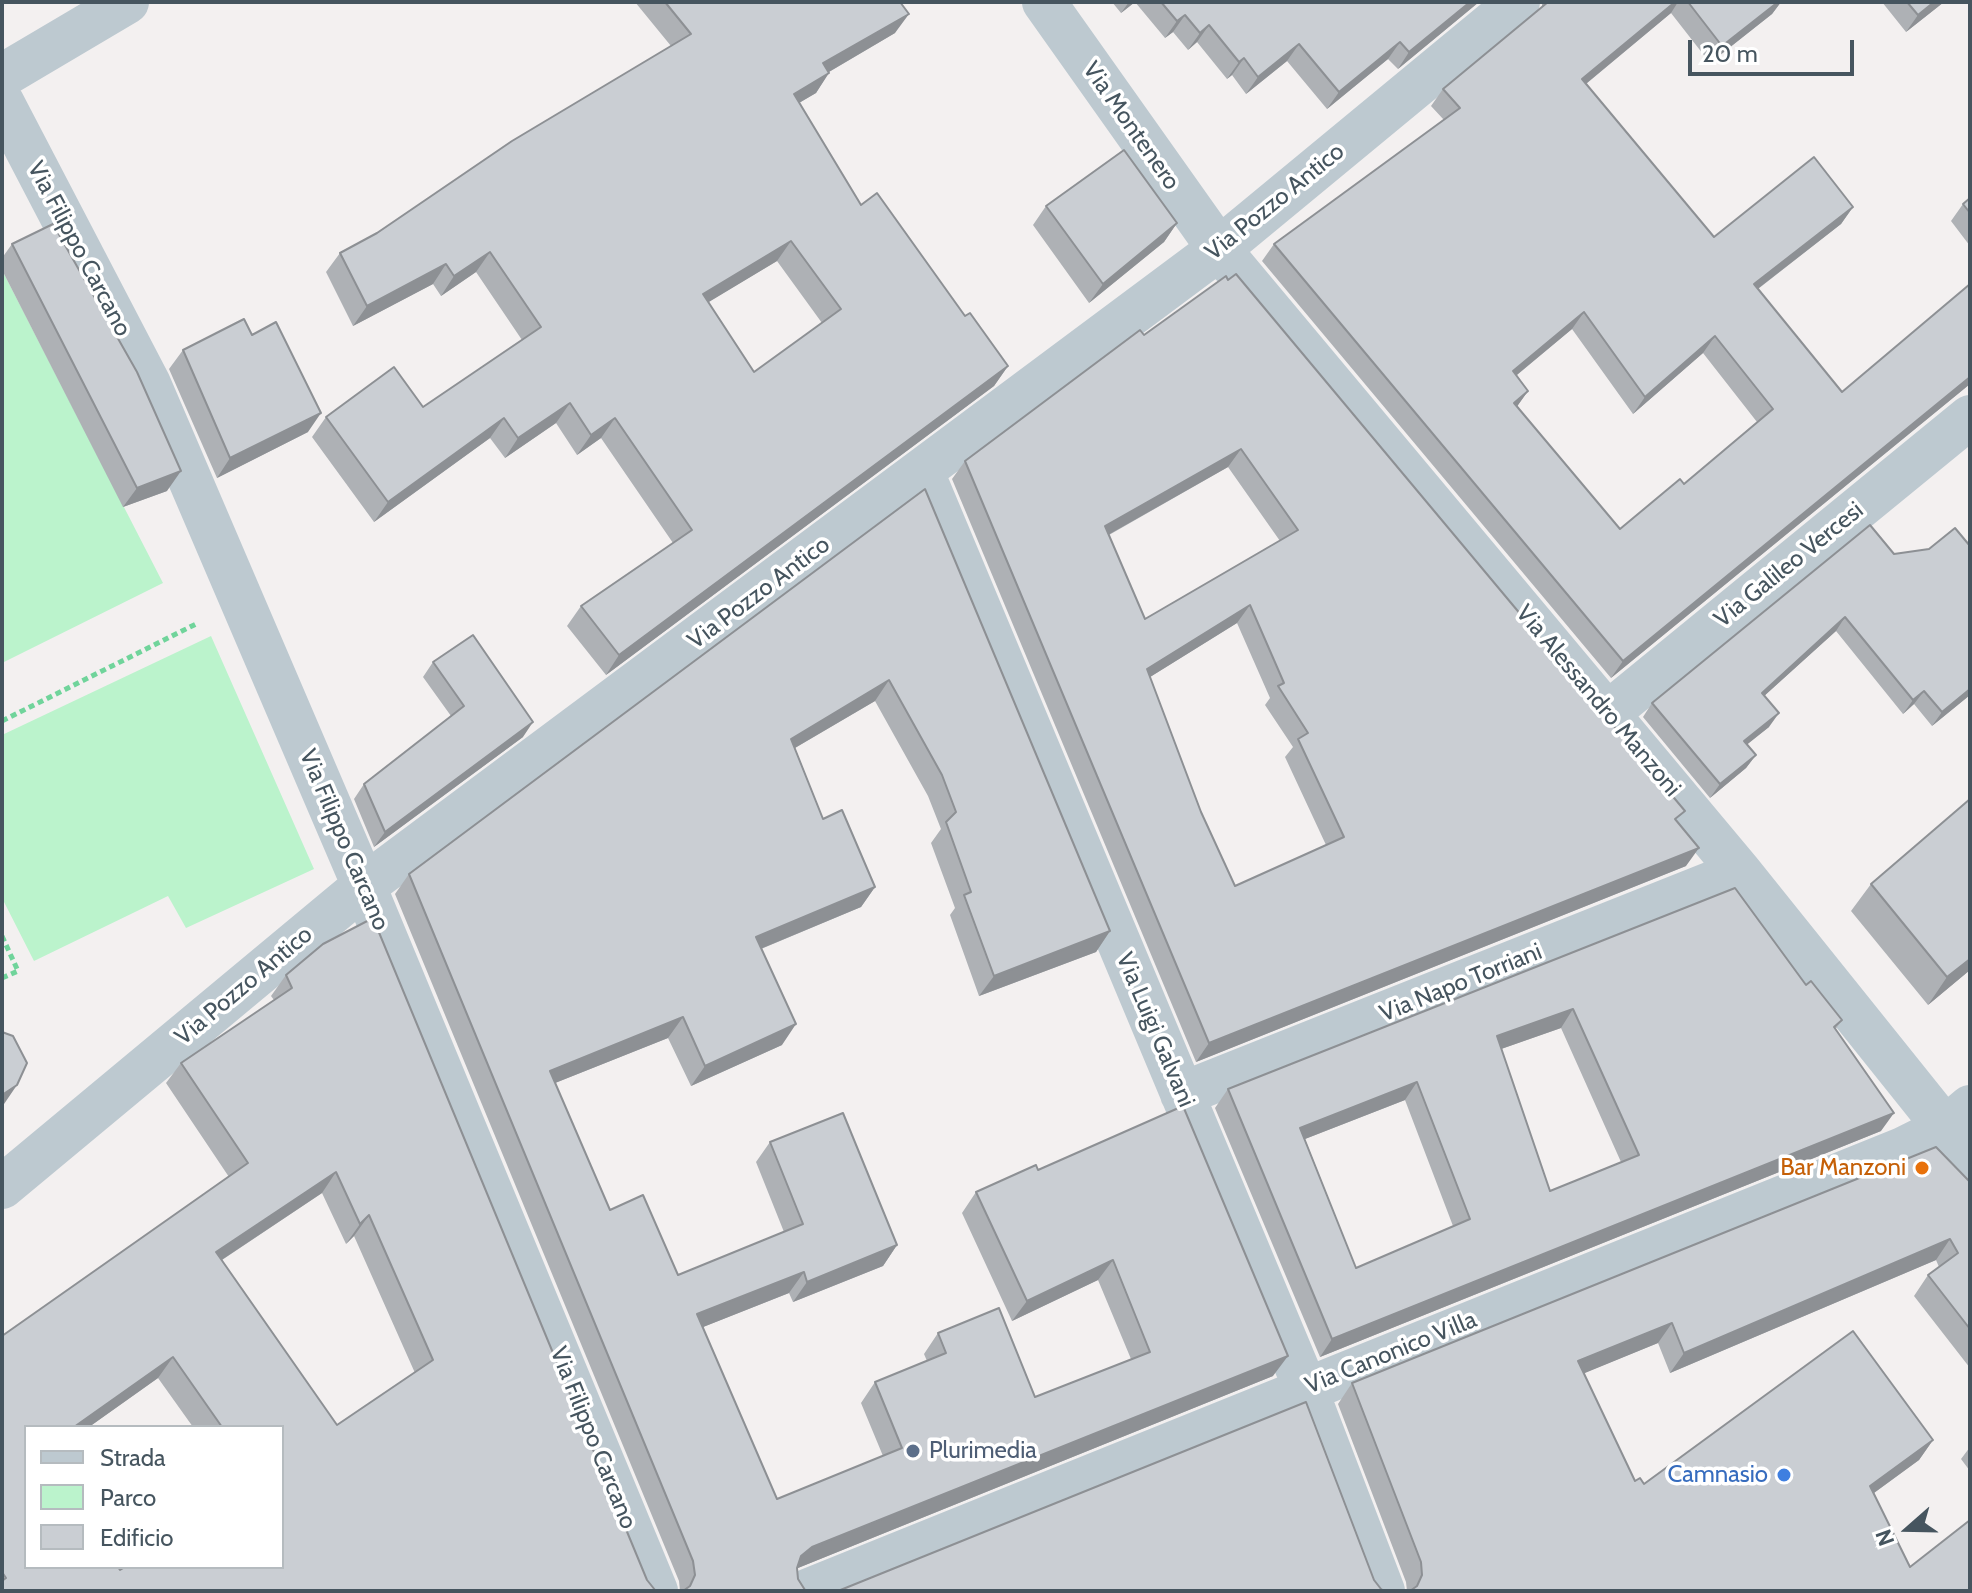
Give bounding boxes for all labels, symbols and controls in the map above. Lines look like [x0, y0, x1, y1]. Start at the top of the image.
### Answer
scale bar [1692, 24, 1858, 74]
text: 20 m [1702, 39, 1758, 68]
street label: Via Montenero [1076, 56, 1186, 196]
street label: Via Pozzo Antico [1200, 137, 1350, 267]
street label: Via Filippo Carcano [21, 157, 137, 341]
street label: Via Galileo Vercesi [1709, 496, 1869, 634]
street label: Via Pozzo Antico [682, 530, 836, 656]
street label: Via Alessandro Manzoni [1509, 599, 1687, 803]
street label: Via Filippo Carcano [293, 745, 395, 935]
street label: Via Pozzo Antico [170, 920, 318, 1052]
street label: Via Napo Torriani [1376, 937, 1546, 1029]
street label: Via Luigi Galvani [1110, 948, 1200, 1112]
place label: Bar Manzoni [1780, 1154, 1906, 1182]
marker: Bar Manzoni [1913, 1159, 1931, 1177]
street label: Via Canonico Villa [1301, 1306, 1481, 1400]
street label: Via Filippo Carcano [543, 1343, 643, 1533]
legend [24, 1425, 284, 1569]
place label: Plurimedia [929, 1437, 1037, 1465]
marker: Plurimedia [904, 1442, 922, 1460]
text: Strada [100, 1443, 166, 1472]
place label: Camnasio [1667, 1461, 1768, 1489]
marker: Camnasio [1775, 1466, 1793, 1484]
text: Parco [100, 1483, 156, 1512]
north arrow [1868, 1489, 1948, 1569]
text: Edificio [100, 1523, 174, 1552]
text: N [1870, 1525, 1900, 1549]

